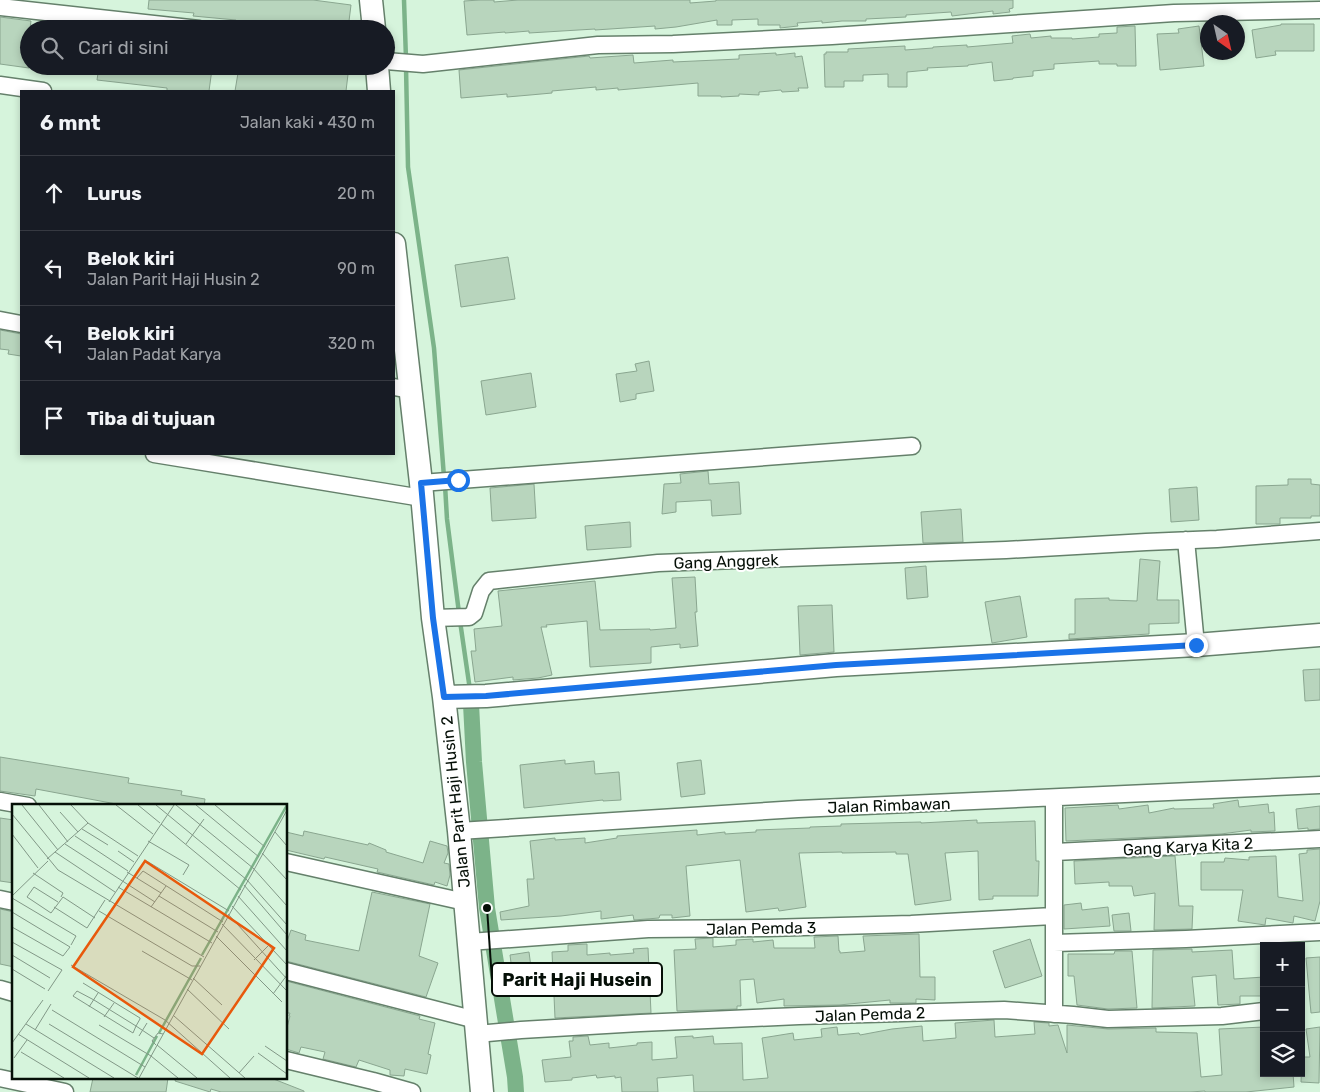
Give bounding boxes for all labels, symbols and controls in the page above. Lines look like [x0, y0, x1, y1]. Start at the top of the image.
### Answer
north arrow [1200, 15, 1245, 60]
search box [20, 20, 395, 75]
icon: search [38, 34, 66, 62]
text: Cari di sini [78, 36, 169, 59]
text: 6 mnt [40, 110, 101, 135]
text: Jalan kaki · 430 m [240, 113, 375, 132]
icon: ahead [40, 179, 68, 207]
text: Lurus [87, 182, 142, 205]
text: 20 m [337, 184, 375, 203]
text: Belok kiri [87, 247, 174, 270]
icon: left [40, 254, 68, 282]
text: 90 m [337, 259, 375, 278]
text: Jalan Parit Haji Husin 2 [87, 270, 260, 289]
text: Belok kiri [87, 322, 174, 345]
icon: left [40, 329, 68, 357]
text: 320 m [328, 334, 375, 353]
text: Jalan Padat Karya [87, 345, 221, 364]
icon: arrive [40, 404, 68, 432]
text: Tiba di tujuan [87, 407, 215, 430]
route start [447, 469, 470, 492]
street label: Gang Anggrek [673, 550, 780, 573]
route end [1185, 634, 1208, 657]
street label: Jalan Parit Haji Husin 2 [437, 715, 474, 889]
street label: Jalan Rimbawan [827, 794, 951, 817]
inset map [12, 804, 288, 1080]
street label: Gang Karya Kita 2 [1122, 834, 1254, 859]
street label: Jalan Pemda 3 [706, 918, 816, 939]
map controls [1260, 942, 1305, 1077]
button: + [1260, 942, 1305, 987]
callout: Parit Haji Husein [492, 963, 662, 996]
text: Parit Haji Husein [502, 969, 652, 991]
button: − [1260, 987, 1305, 1032]
street label: Jalan Pemda 2 [815, 1003, 925, 1026]
button: layers [1260, 1032, 1305, 1077]

